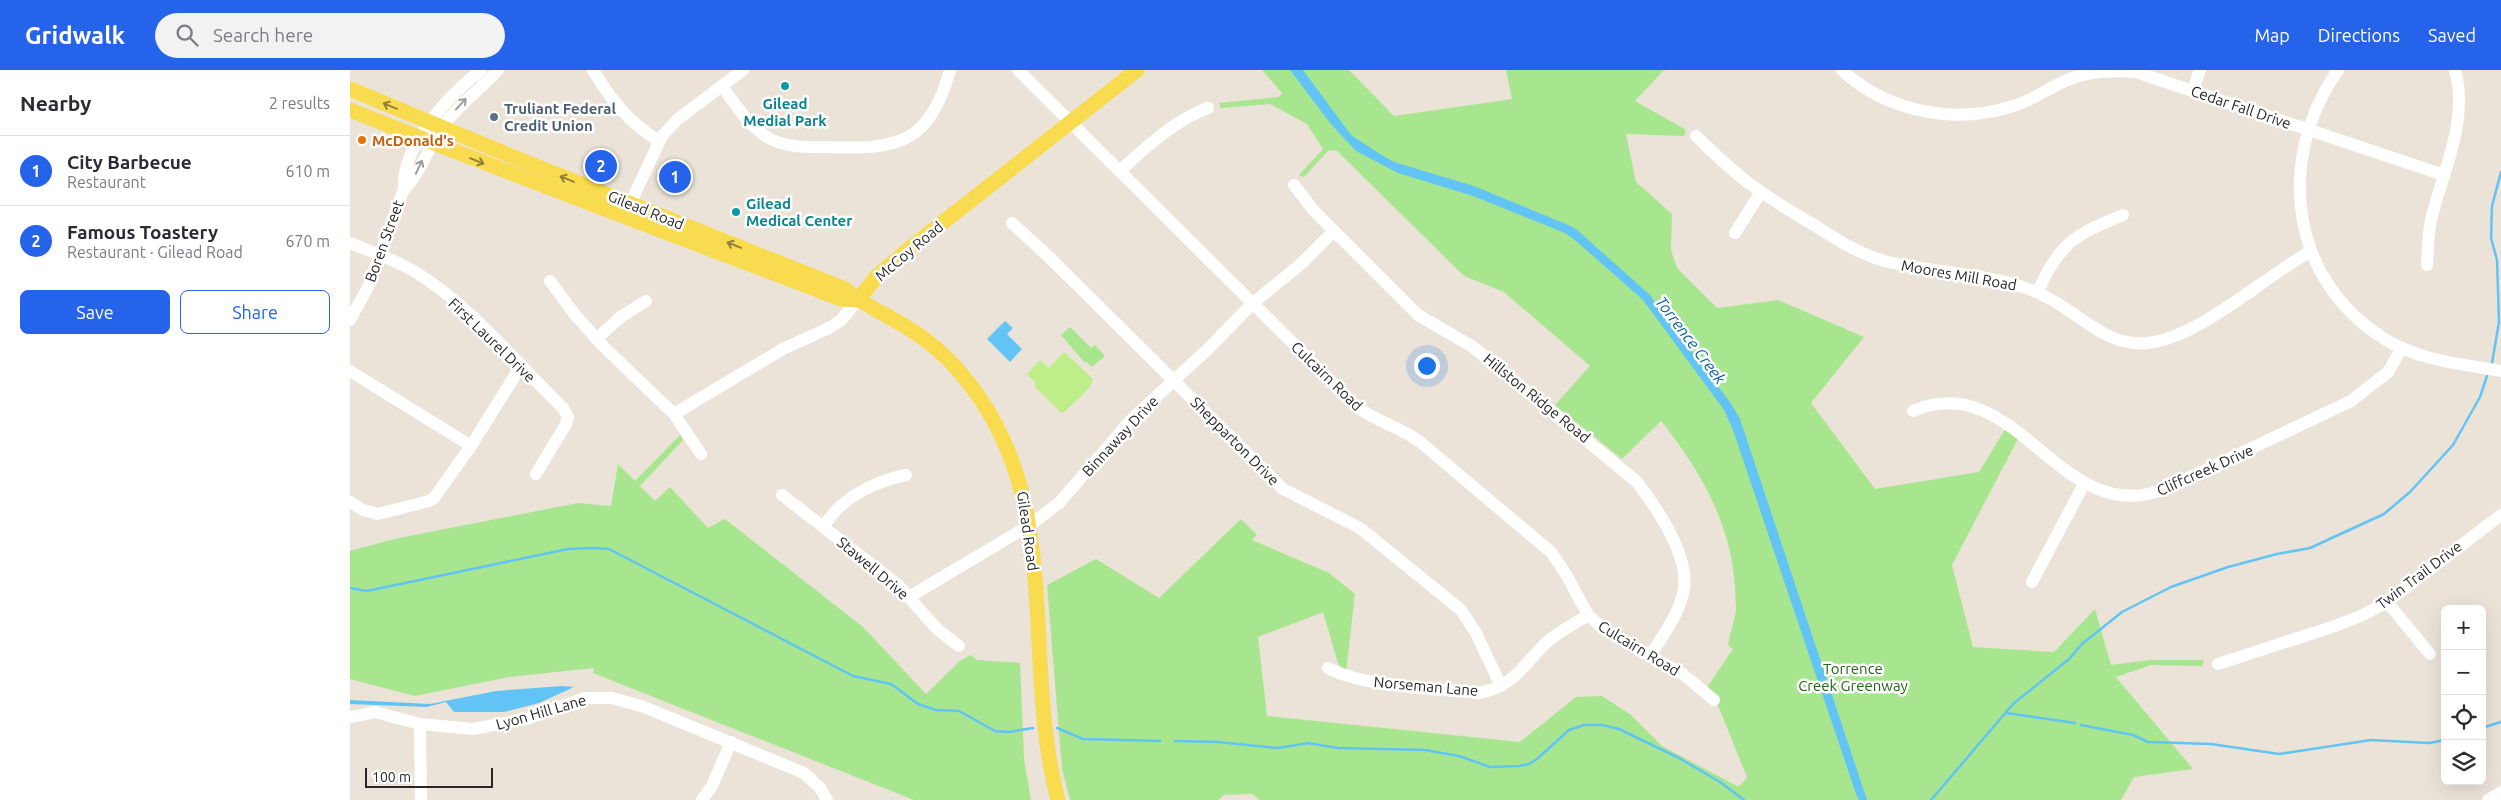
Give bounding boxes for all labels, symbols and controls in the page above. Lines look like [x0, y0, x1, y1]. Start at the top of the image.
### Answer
search box [155, 13, 505, 58]
icon: search [173, 21, 201, 49]
text: Gridwalk [25, 22, 125, 49]
text: Search here [213, 24, 313, 46]
text: Map [2254, 25, 2290, 45]
text: Directions [2318, 25, 2400, 45]
text: Saved [2428, 25, 2476, 45]
marker: Gilead Medial Park [779, 80, 791, 92]
street label: Cedar Fall Drive [2189, 82, 2293, 132]
text: Nearby [20, 91, 91, 115]
text: 2 results [269, 94, 330, 112]
place label: Gilead Medial Park [743, 95, 827, 129]
one-way arrow [455, 97, 467, 110]
one-way arrow [383, 100, 398, 110]
place label: Truliant Federal Credit Union [504, 100, 616, 134]
marker: Truliant Federal Credit Union [488, 111, 500, 123]
place label: McDonald's [372, 132, 454, 149]
marker: McDonald's [356, 134, 368, 146]
pin: 2 [585, 147, 617, 185]
text: City Barbecue [67, 151, 192, 173]
one-way arrow [469, 157, 484, 166]
pin: 1 [659, 158, 691, 196]
one-way arrow [415, 160, 424, 175]
text: 1 [31, 162, 41, 180]
text: 610 m [285, 162, 330, 180]
text: Restaurant [67, 173, 146, 191]
one-way arrow [560, 173, 575, 183]
street label: Gilead Road [606, 187, 686, 233]
place label: Gilead Medical Center [746, 195, 853, 229]
street label: Boren Street [361, 198, 407, 284]
marker: Gilead Medical Center [730, 206, 742, 218]
street label: McCoy Road [872, 218, 946, 284]
text: Famous Toastery [67, 221, 218, 243]
text: 2 [31, 232, 41, 250]
text: 670 m [285, 232, 330, 250]
one-way arrow [727, 240, 742, 250]
text: Restaurant · Gilead Road [67, 243, 243, 261]
street label: Moores Mill Road [1900, 256, 2018, 294]
button: Save [20, 290, 170, 334]
button: Share [180, 290, 330, 334]
water label: Torrence Creek [1652, 293, 1730, 388]
street label: First Laurel Drive [445, 294, 539, 386]
street label: Culcairn Road [1288, 338, 1366, 414]
street label: Hillston Ridge Road [1480, 350, 1594, 446]
your location [1414, 353, 1440, 379]
street label: Binnaway Drive [1079, 392, 1161, 480]
street label: Shepparton Drive [1187, 393, 1283, 489]
street label: Cliffcreek Drive [2154, 441, 2256, 499]
street label: Gilead Road [1014, 490, 1042, 572]
street label: Stawell Drive [834, 533, 912, 603]
street label: Twin Trail Drive [2373, 537, 2465, 613]
map controls [2441, 605, 2486, 785]
button: + [2441, 605, 2486, 650]
street label: Culcairn Road [1595, 617, 1683, 679]
button: − [2441, 650, 2486, 695]
park label: Torrence Creek Greenway [1798, 660, 1908, 694]
street label: Norseman Lane [1373, 673, 1479, 699]
street label: Lyon Hill Lane [494, 691, 588, 733]
button: locate [2441, 695, 2486, 740]
button: layers [2441, 740, 2486, 785]
scale bar [365, 765, 492, 788]
text: 100 m [372, 769, 411, 785]

